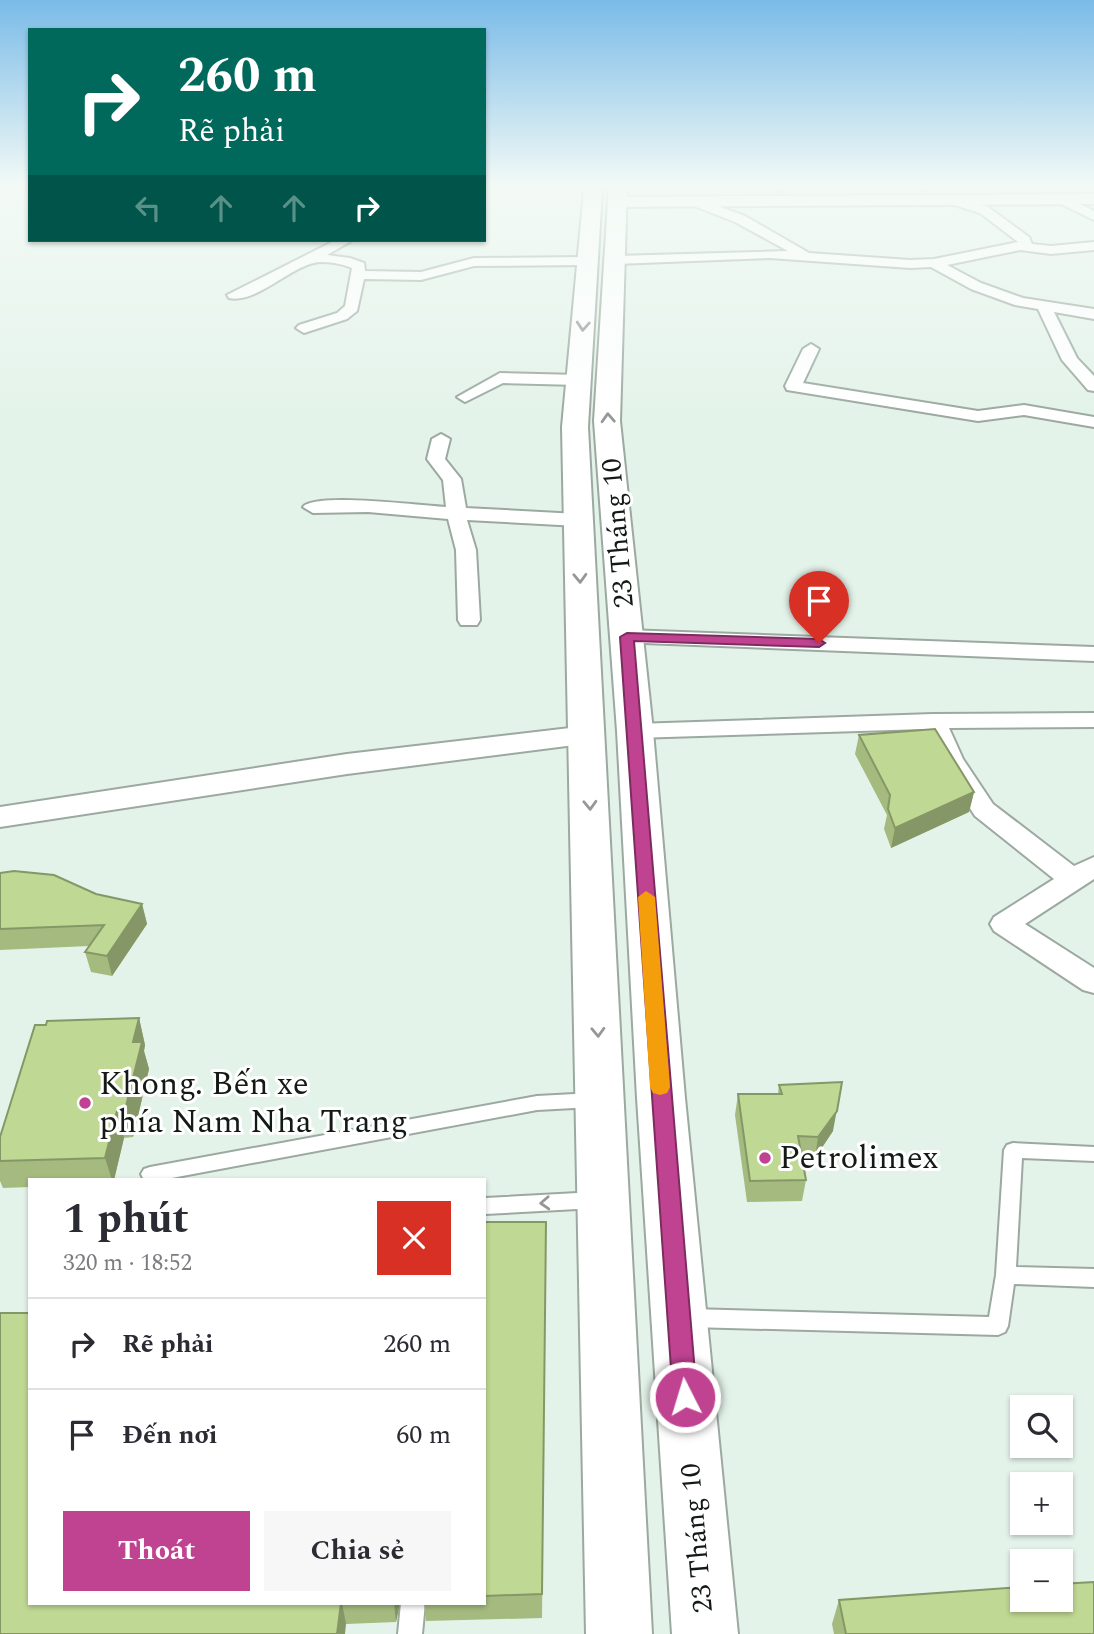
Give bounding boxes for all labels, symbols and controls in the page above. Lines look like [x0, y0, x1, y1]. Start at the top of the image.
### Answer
text: 260 m [178, 39, 317, 114]
icon: right [63, 56, 154, 147]
text: Rẽ phải [178, 107, 285, 156]
icon: left [129, 189, 167, 227]
icon: ahead [202, 189, 240, 227]
icon: ahead [275, 189, 313, 227]
icon: right [348, 189, 386, 227]
one-way arrow [576, 321, 591, 332]
one-way arrow [600, 412, 615, 423]
street label: 23 Tháng 10 [590, 456, 646, 610]
pin [789, 571, 849, 643]
one-way arrow [573, 572, 588, 583]
icon: arrive [800, 582, 838, 620]
one-way arrow [582, 800, 597, 811]
one-way arrow [591, 1027, 606, 1038]
place label: Khong. Bến xe phía Nam Nha Trang [99, 1059, 408, 1147]
marker: Khong. Bến xe phía Nam Nha Trang [77, 1095, 93, 1111]
place label: Petrolimex [779, 1133, 939, 1183]
marker: Petrolimex [757, 1150, 773, 1166]
text: 1 phút [63, 1188, 189, 1251]
one-way arrow [539, 1195, 550, 1210]
button: close [377, 1201, 451, 1275]
text: 320 m · 18:52 [63, 1246, 192, 1281]
text: Rẽ phải [122, 1324, 214, 1364]
text: 260 m [383, 1324, 451, 1364]
icon: right [63, 1325, 101, 1363]
position arrow [648, 1360, 722, 1434]
map controls [1010, 1395, 1073, 1612]
button: search [1010, 1395, 1073, 1458]
text: Đến nơi [122, 1415, 217, 1455]
text: 60 m [396, 1415, 451, 1455]
icon: arrive [63, 1416, 101, 1454]
street label: 23 Tháng 10 [669, 1461, 725, 1615]
button: + [1010, 1472, 1073, 1535]
button: Thoát [63, 1511, 250, 1591]
button: Chia sẻ [264, 1511, 451, 1591]
button: − [1010, 1549, 1073, 1612]

